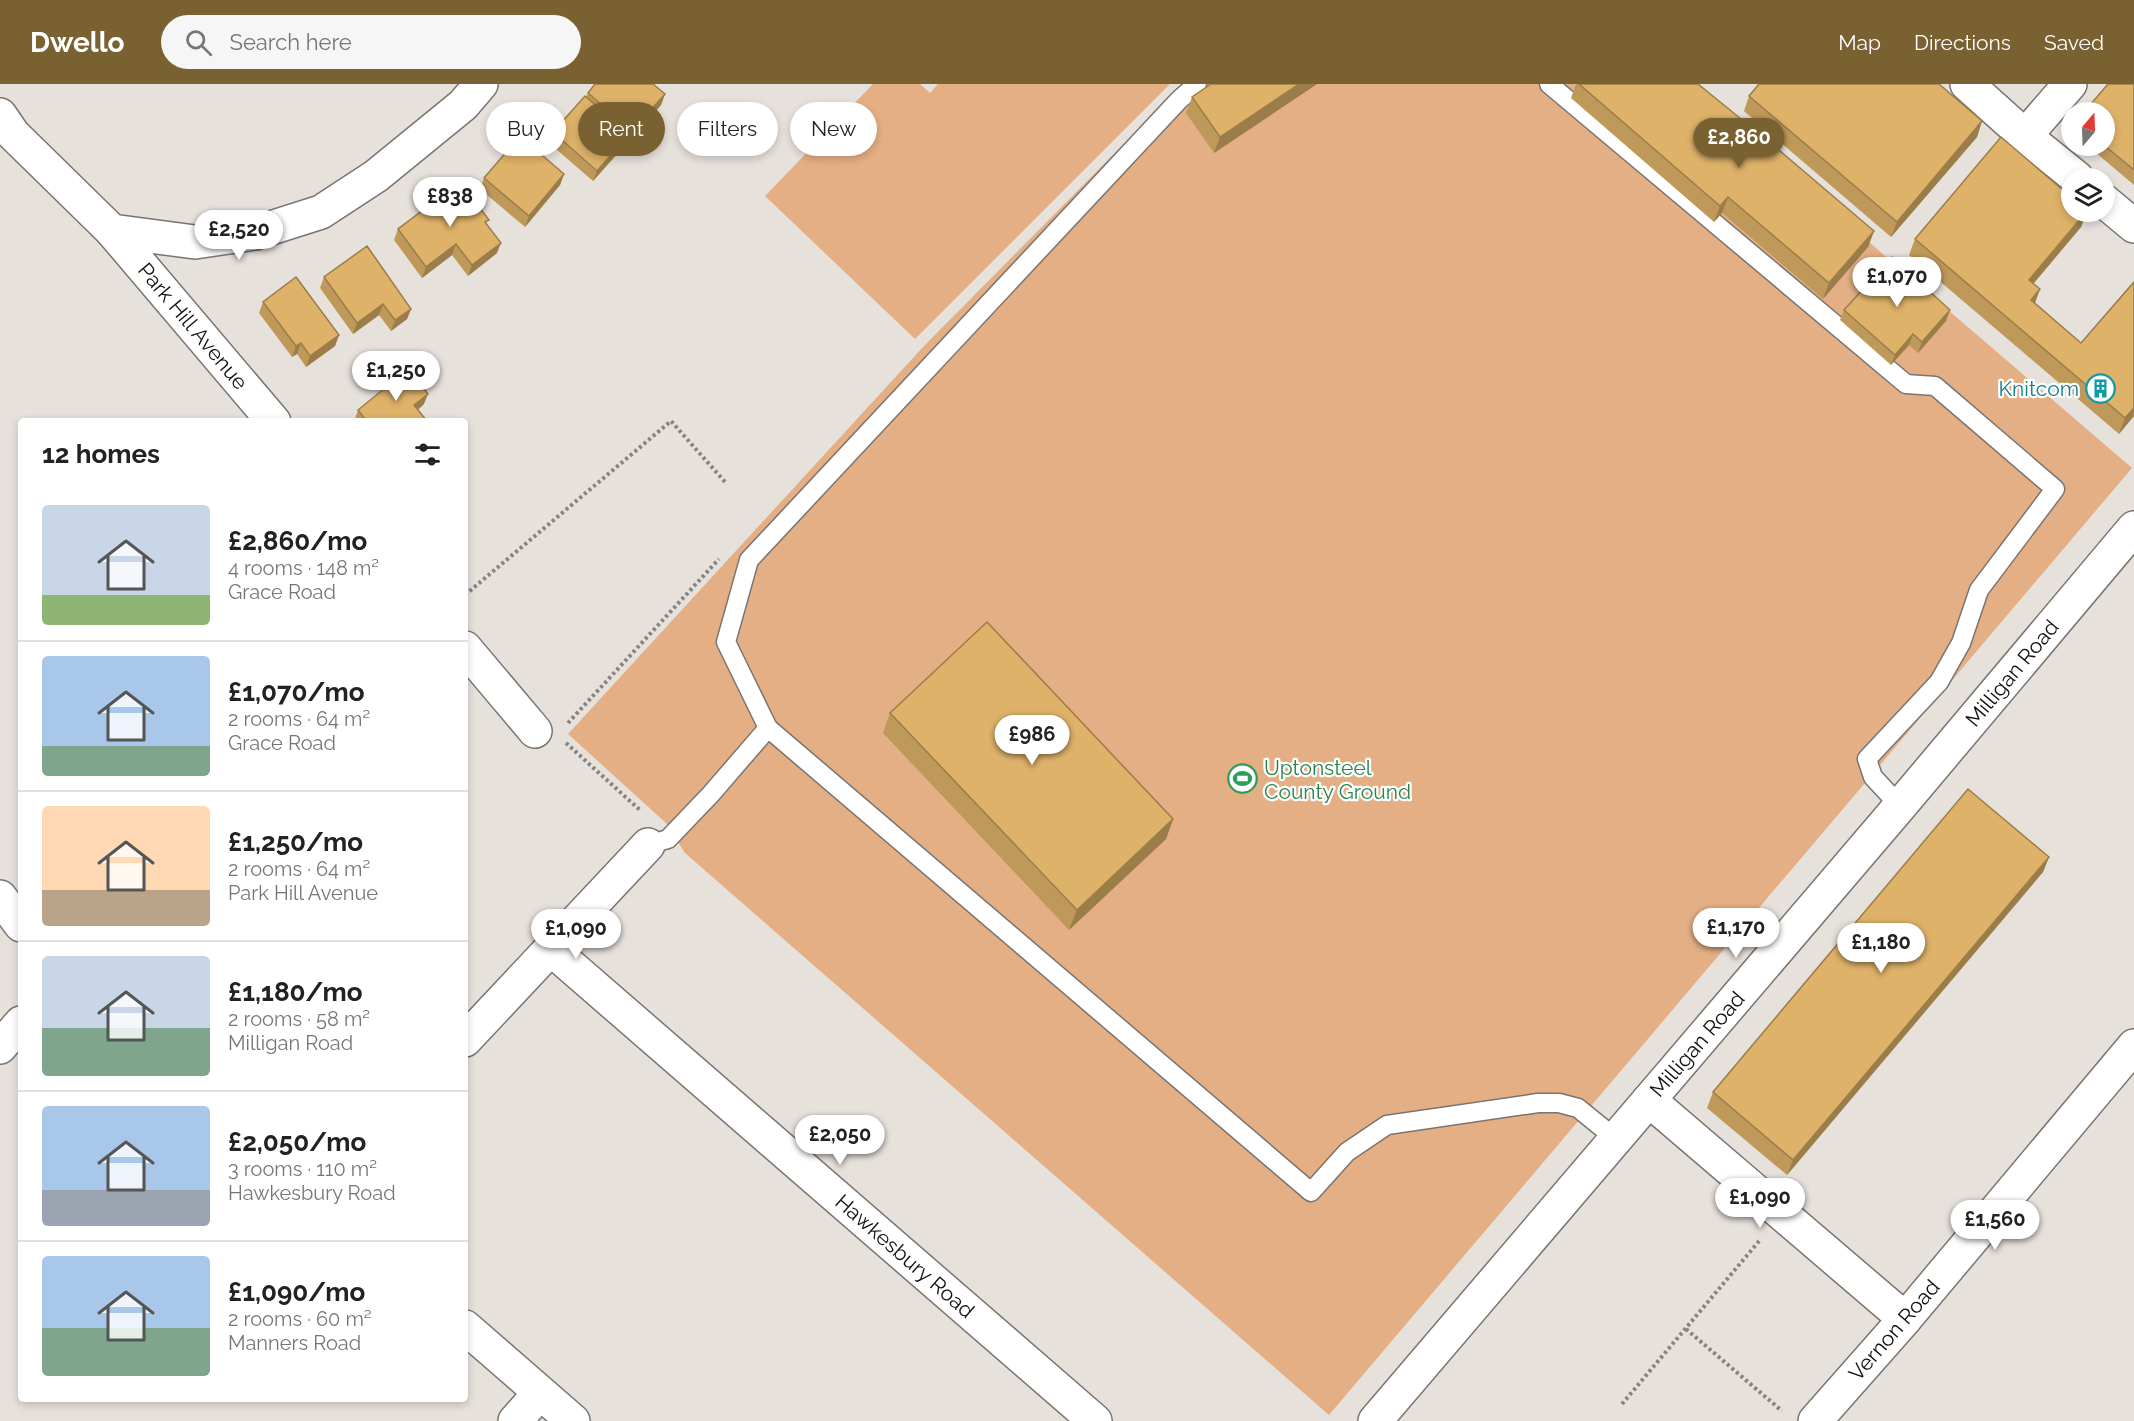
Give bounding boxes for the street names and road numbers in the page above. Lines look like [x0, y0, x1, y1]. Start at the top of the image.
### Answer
street label: Park Hill Avenue [133, 258, 253, 394]
street label: Milligan Road [1960, 615, 2064, 731]
street label: Milligan Road [1644, 986, 1750, 1102]
street label: Hawkesbury Road [830, 1189, 980, 1323]
street label: Vernon Road [1843, 1275, 1945, 1385]

